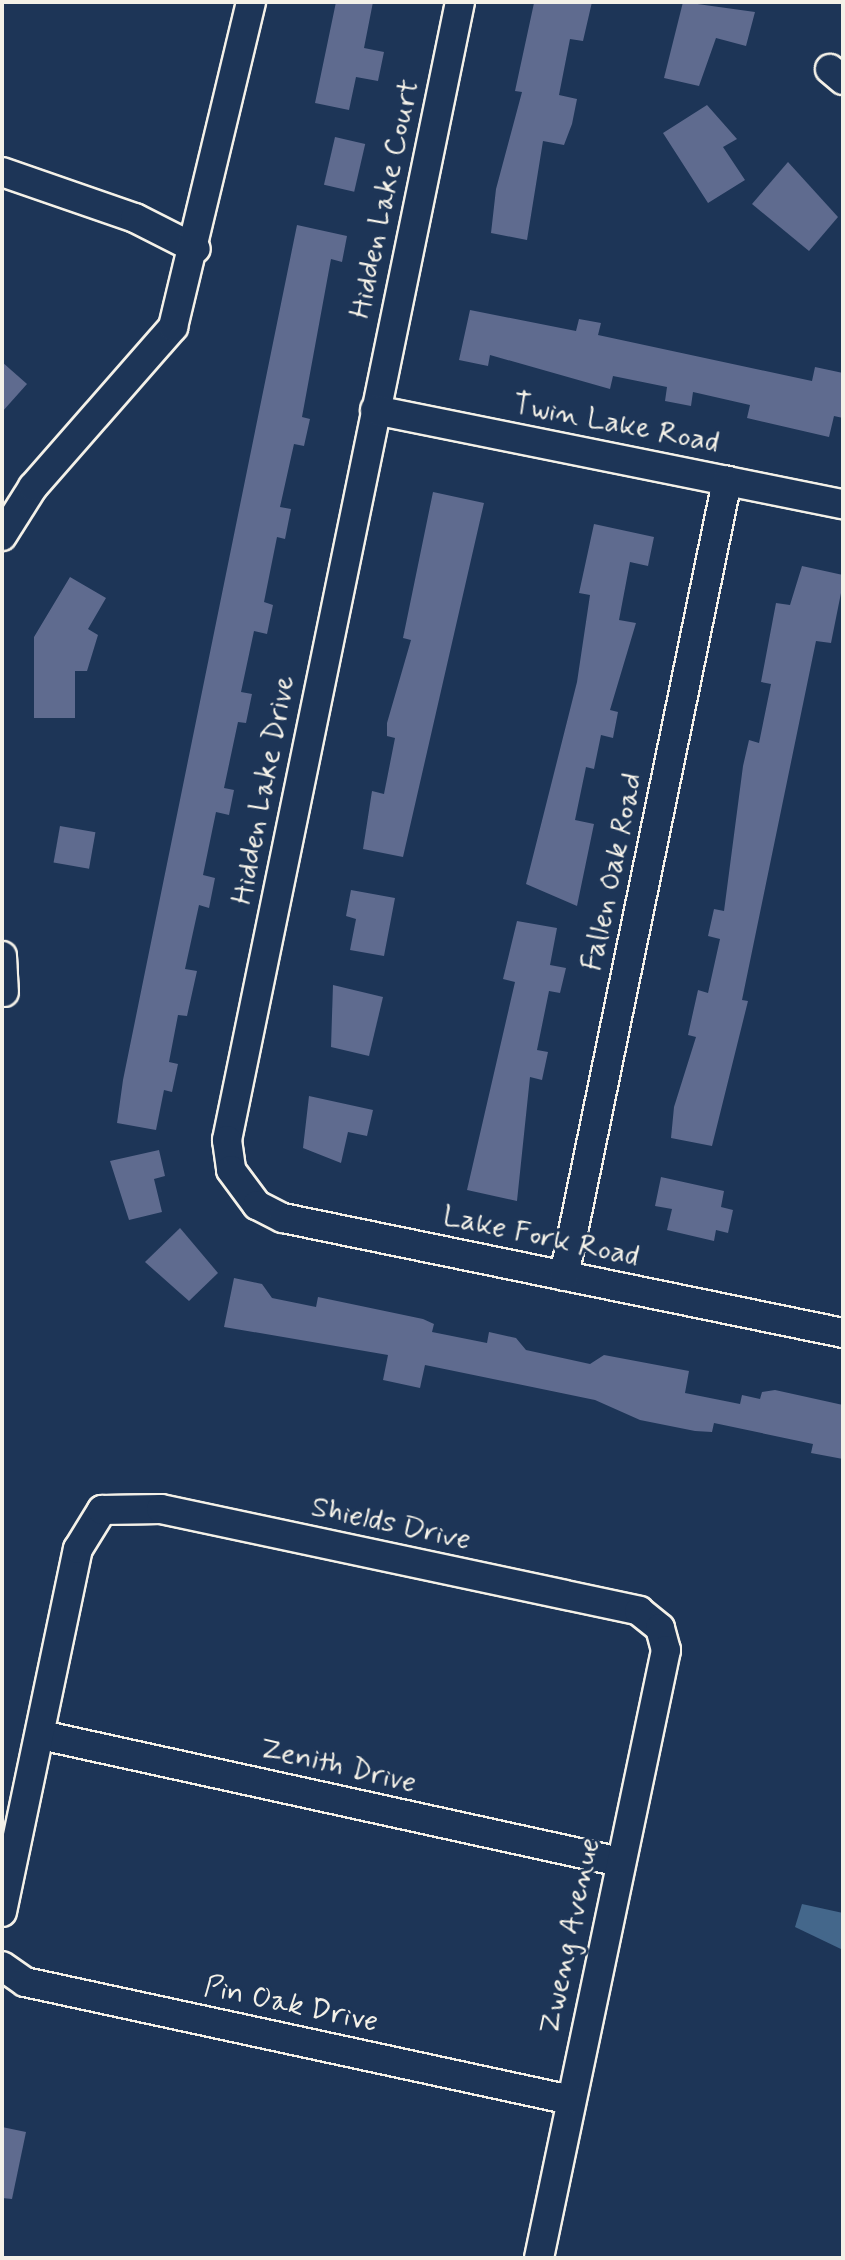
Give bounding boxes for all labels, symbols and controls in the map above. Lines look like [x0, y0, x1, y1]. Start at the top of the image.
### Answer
street label: Hidden Lake Court [343, 79, 427, 319]
street label: Twin Lake Road [511, 386, 721, 462]
street label: Hidden Lake Drive [224, 673, 304, 907]
street label: Fallen Oak Road [575, 771, 651, 973]
street label: Lake Fork Road [441, 1199, 641, 1275]
street label: Shields Drive [309, 1490, 473, 1558]
street label: Zenith Drive [256, 1731, 420, 1801]
street label: Zweng Avenue [532, 1837, 608, 2035]
street label: Pin Oak Drive [203, 1969, 379, 2041]

